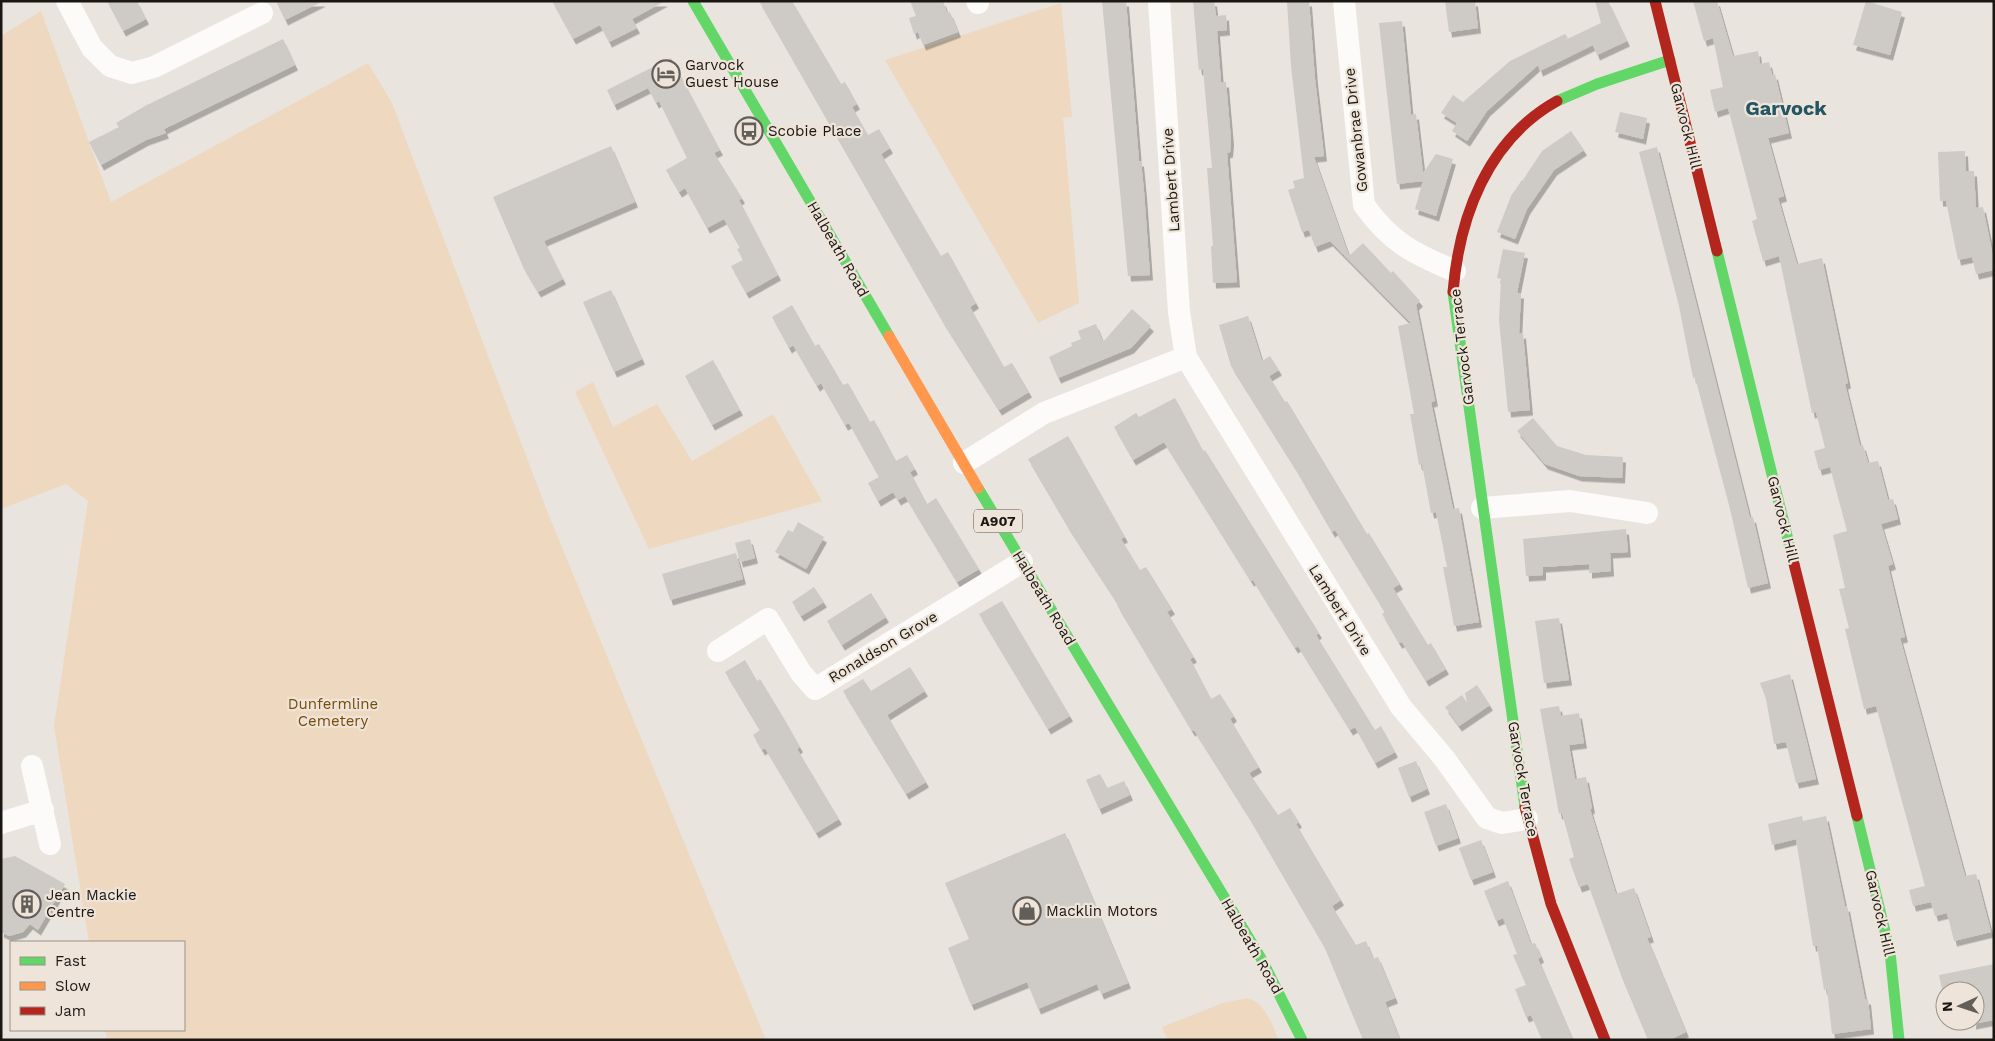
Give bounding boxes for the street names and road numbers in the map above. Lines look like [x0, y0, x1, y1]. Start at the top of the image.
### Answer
street label: Gowanbrae Drive [1341, 67, 1371, 193]
street label: Garvock Hill [1667, 81, 1705, 171]
street label: Lambert Drive [1158, 127, 1184, 233]
street label: Halbeath Road [803, 198, 873, 300]
street label: Garvock Terrace [1446, 288, 1478, 406]
street label: Garvock Hill [1764, 474, 1802, 564]
road number: A907 [974, 510, 1022, 532]
street label: Halbeath Road [1009, 547, 1079, 649]
street label: Lambert Drive [1305, 561, 1375, 659]
street label: Ronaldson Grove [825, 607, 941, 687]
street label: Garvock Terrace [1504, 720, 1542, 838]
street label: Garvock Hill [1861, 868, 1899, 958]
street label: Halbeath Road [1217, 895, 1287, 997]

